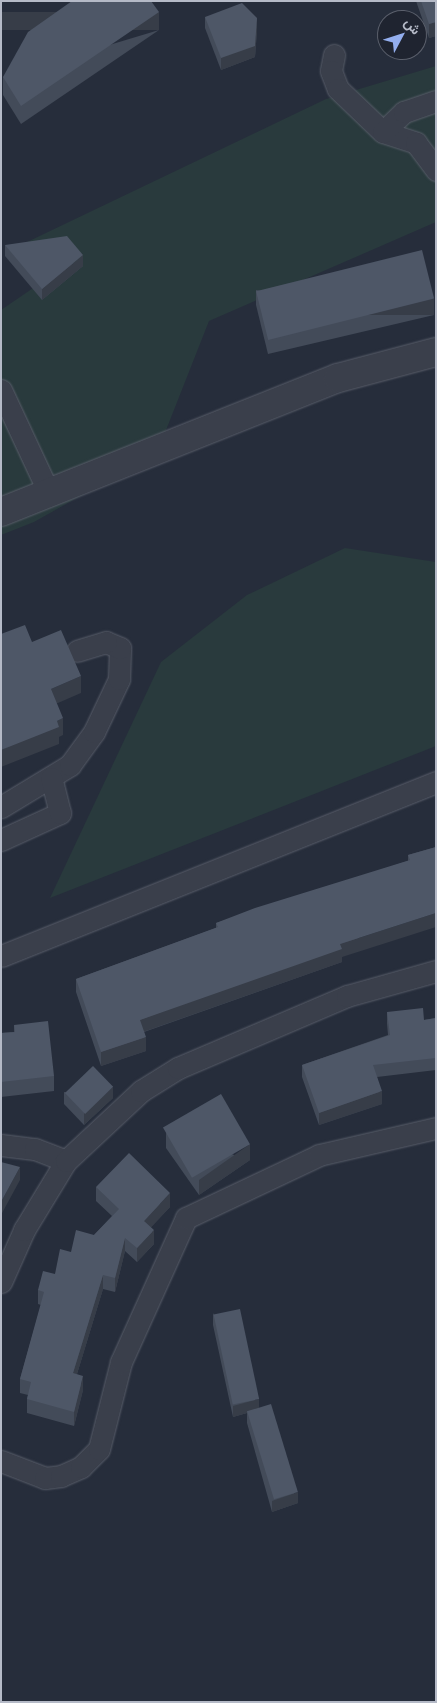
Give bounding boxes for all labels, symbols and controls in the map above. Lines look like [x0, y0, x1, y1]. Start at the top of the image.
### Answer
north arrow [377, 10, 427, 60]
text: ش [401, 14, 425, 38]

